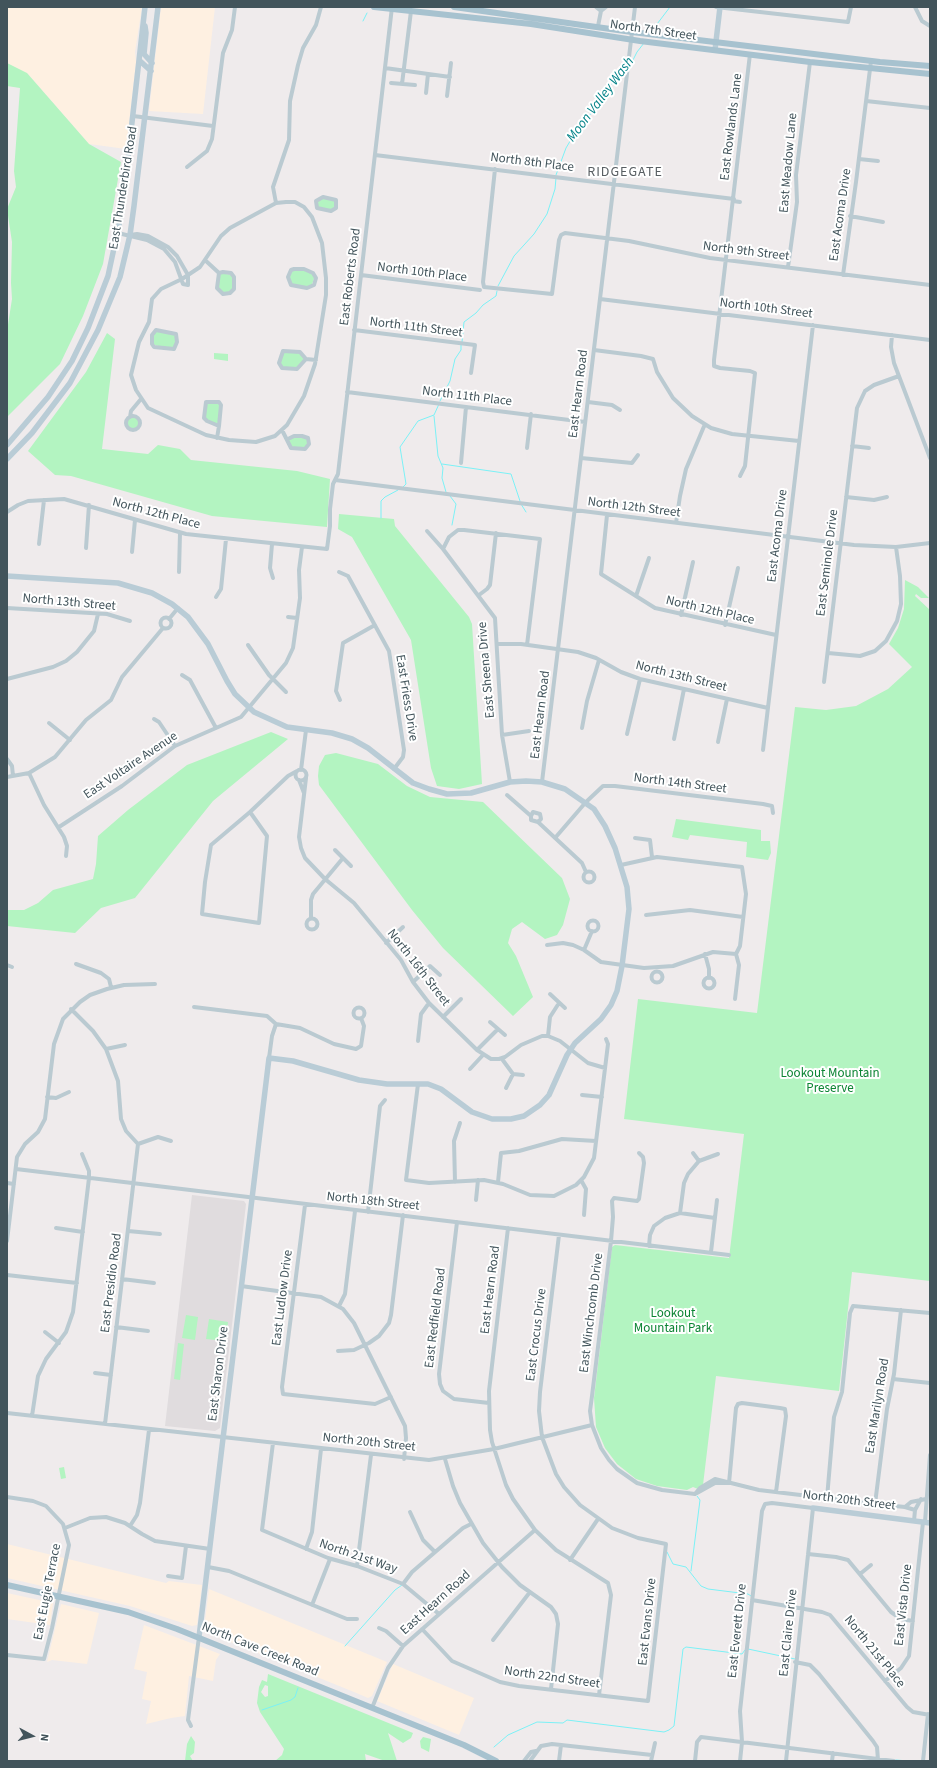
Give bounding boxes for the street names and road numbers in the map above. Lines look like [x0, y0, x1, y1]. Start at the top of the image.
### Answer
street label: North 7th Street [609, 17, 697, 45]
street label: East Rowlands Lane [718, 73, 746, 181]
street label: East Meadow Lane [777, 112, 801, 214]
street label: East Thunderbird Road [107, 125, 141, 251]
street label: North 8th Place [489, 150, 575, 176]
street label: East Acoma Drive [827, 168, 855, 262]
street label: East Roberts Road [337, 227, 365, 327]
street label: North 9th Street [702, 239, 790, 265]
street label: North 10th Place [376, 260, 468, 286]
street label: North 10th Street [719, 296, 813, 322]
street label: North 11th Street [369, 315, 463, 341]
street label: East Hearn Road [566, 349, 592, 439]
street label: North 11th Place [421, 384, 513, 410]
street label: East Acoma Drive [765, 489, 791, 583]
street label: North 12th Place [110, 495, 202, 533]
street label: North 12th Street [587, 495, 681, 521]
street label: East Seminole Drive [814, 509, 842, 617]
street label: North 13th Street [22, 591, 116, 615]
street label: North 12th Place [664, 593, 756, 629]
street label: East Sheena Drive [475, 621, 499, 719]
street label: East Friess Drive [391, 654, 421, 742]
street label: North 13th Street [634, 658, 728, 696]
street label: East Hearn Road [528, 670, 554, 760]
street label: East Voltaire Avenue [81, 729, 181, 803]
street label: North 14th Street [633, 771, 727, 797]
street label: North 16th Street [383, 926, 453, 1010]
street label: North 18th Street [326, 1189, 420, 1215]
street label: East Presidio Road [98, 1232, 126, 1334]
street label: East Hearn Road [478, 1245, 504, 1335]
street label: East Ludlow Drive [269, 1249, 297, 1347]
street label: East Winchcomb Drive [577, 1252, 607, 1374]
street label: East Redfield Road [422, 1267, 450, 1369]
street label: East Crocus Drive [524, 1288, 550, 1382]
street label: East Sharon Drive [205, 1326, 233, 1422]
street label: East Marilyn Road [863, 1357, 893, 1455]
street label: North 20th Street [322, 1430, 416, 1456]
street label: North 20th Street [802, 1488, 896, 1514]
street label: North 21st Way [317, 1536, 399, 1578]
street label: East Eugie Terrace [31, 1542, 65, 1642]
street label: East Vista Drive [892, 1563, 916, 1647]
street label: East Hearn Road [398, 1567, 474, 1639]
street label: East Evans Drive [636, 1577, 660, 1667]
street label: East Everett Drive [725, 1583, 751, 1679]
street label: East Claire Drive [777, 1589, 801, 1677]
street label: North 21st Place [840, 1613, 908, 1691]
street label: North Cave Creek Road [199, 1619, 321, 1681]
street label: North 22nd Street [503, 1664, 601, 1692]

